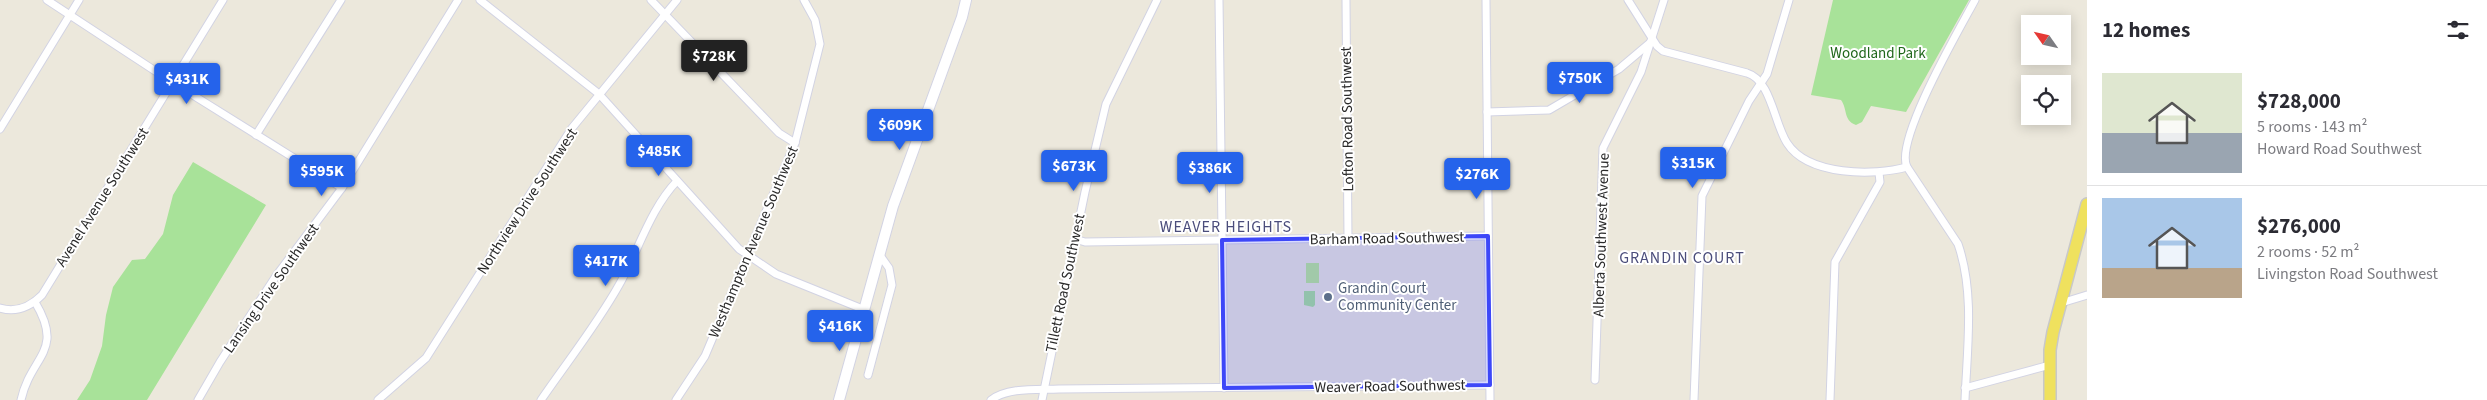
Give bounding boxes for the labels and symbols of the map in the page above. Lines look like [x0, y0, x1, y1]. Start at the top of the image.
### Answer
north arrow [2021, 15, 2071, 65]
pin: $728K [679, 39, 749, 82]
park label: Woodland Park [1830, 43, 1926, 64]
street label: Lofton Road Southwest [1336, 46, 1359, 192]
pin: $431K [152, 62, 222, 105]
pin: $750K [1545, 62, 1615, 104]
pin: $609K [865, 108, 935, 151]
street label: Avenel Avenue Southwest [51, 123, 154, 271]
street label: Northview Drive Southwest [472, 124, 583, 279]
pin: $485K [624, 134, 694, 177]
street label: Westhampton Avenue Southwest [703, 143, 804, 341]
pin: $315K [1658, 146, 1728, 189]
pin: $673K [1039, 150, 1109, 192]
pin: $386K [1175, 152, 1245, 194]
street label: Alberta Southwest Avenue [1588, 153, 1615, 317]
pin: $595K [287, 154, 357, 197]
pin: $276K [1442, 158, 1512, 200]
street label: Tillett Road Southwest [1041, 212, 1090, 354]
district label: WEAVER HEIGHTS [1160, 216, 1292, 238]
street label: Lansing Drive Southwest [219, 219, 324, 357]
street label: Barham Road Southwest [1309, 227, 1465, 250]
pin: $417K [571, 244, 641, 287]
district label: GRANDIN COURT [1619, 247, 1745, 269]
place label: Grandin Court Community Center [1338, 278, 1457, 316]
marker: Grandin Court Community Center [1322, 291, 1334, 303]
pin: $416K [805, 310, 875, 352]
street label: Weaver Road Southwest [1314, 375, 1466, 398]

